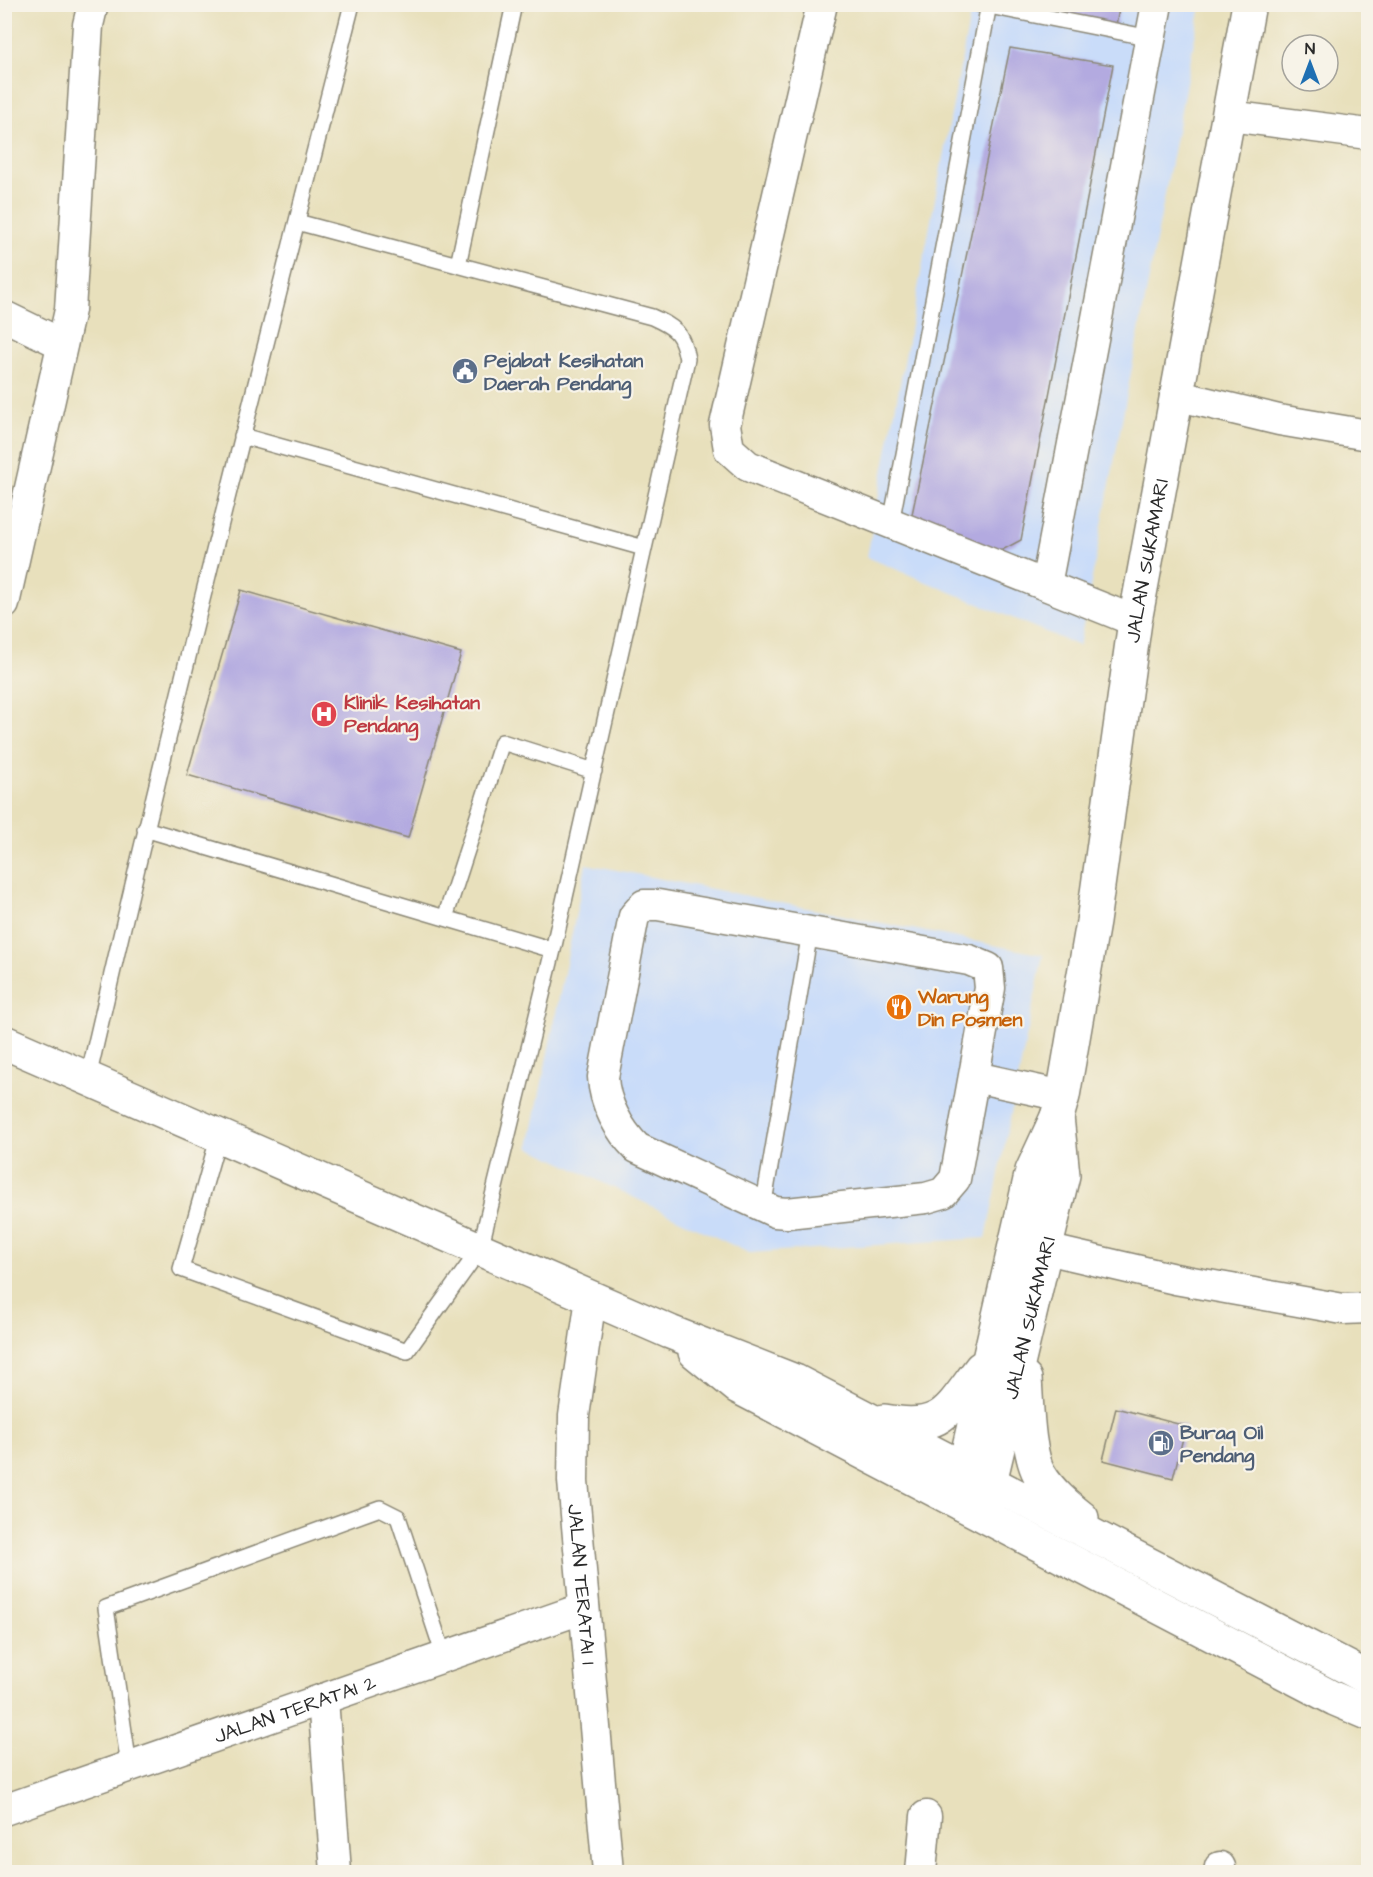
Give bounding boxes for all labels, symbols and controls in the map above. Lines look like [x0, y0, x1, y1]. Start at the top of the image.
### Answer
north arrow [1280, 33, 1340, 93]
text: N [1305, 38, 1315, 60]
place label: Pejabat Kesihatan Daerah Pendang [484, 347, 643, 399]
public building icon: Pejabat Kesihatan Daerah Pendang [450, 356, 480, 386]
street label: JALAN SUKAMARI [1119, 476, 1176, 645]
place label: Klinik Kesihatan Pendang [344, 689, 480, 741]
hospital icon: Klinik Kesihatan Pendang [309, 699, 339, 729]
place label: Warung Din Posmen [917, 983, 1022, 1034]
restaurant icon: Warung Din Posmen [884, 992, 914, 1022]
street label: JALAN SUKAMARI [997, 1234, 1063, 1402]
place label: Buraq Oil Pendang [1180, 1419, 1263, 1471]
fuel station icon: Buraq Oil Pendang [1146, 1428, 1176, 1458]
street label: JALAN TERATAI 1 [560, 1503, 602, 1666]
street label: JALAN TERATAI 2 [210, 1668, 380, 1751]

